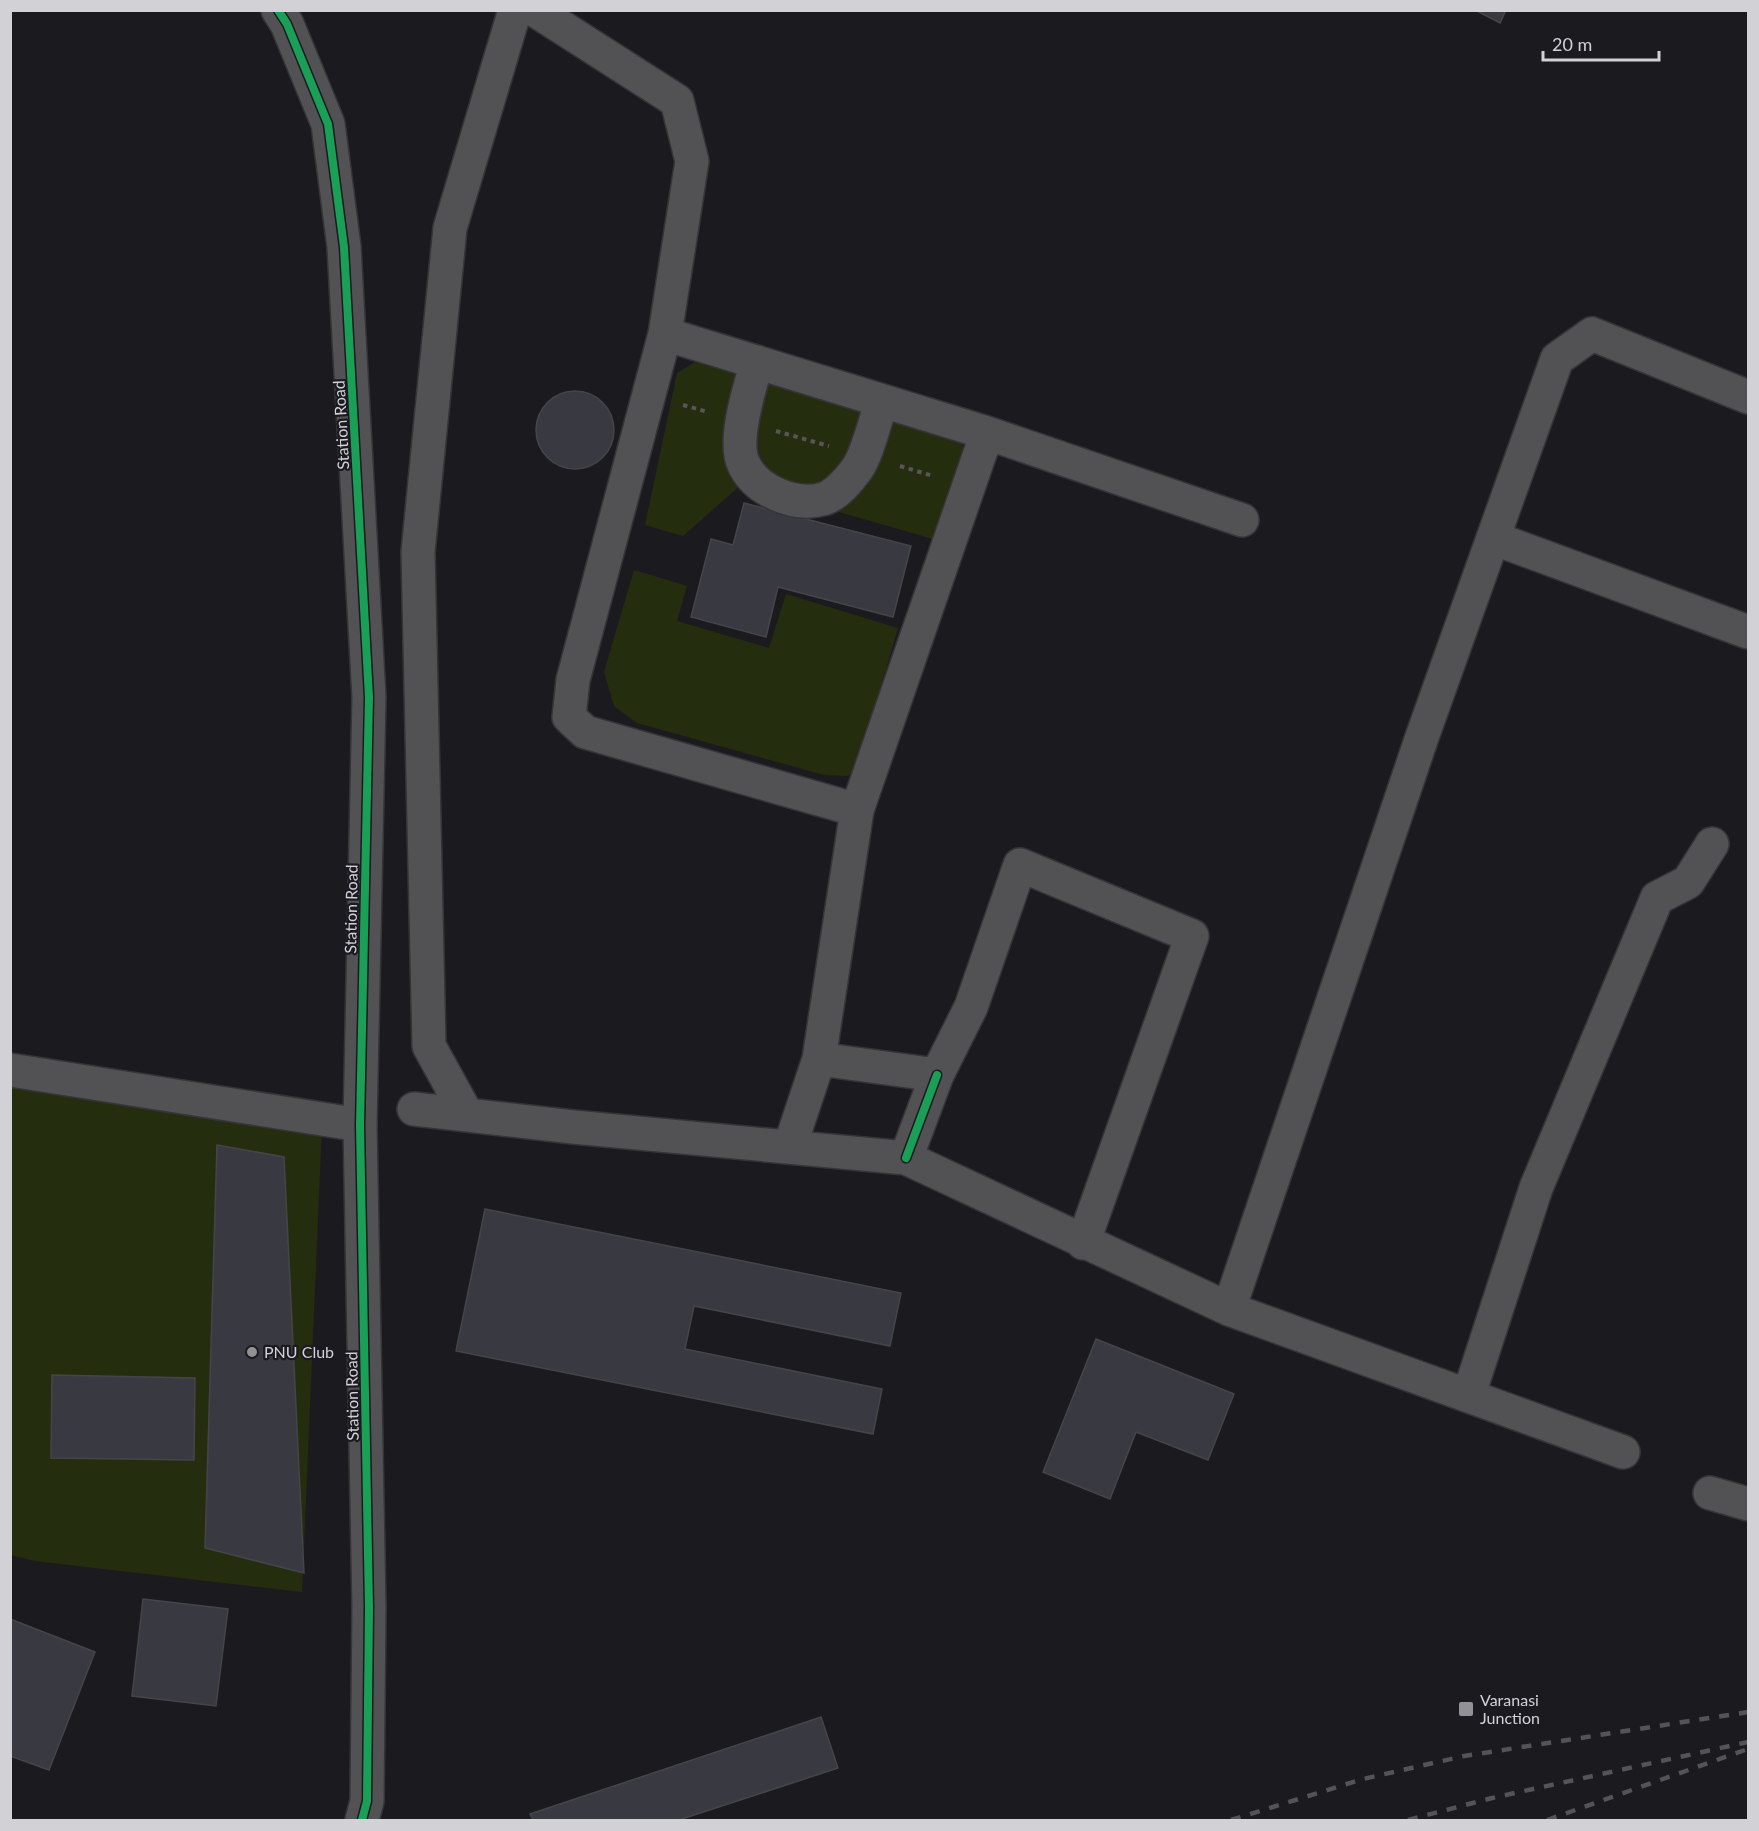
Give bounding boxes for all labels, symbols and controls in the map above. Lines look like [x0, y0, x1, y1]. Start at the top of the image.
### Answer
scale bar [1543, 24, 1658, 62]
text: 20 m [1552, 33, 1592, 55]
street label: Station Road [329, 380, 352, 470]
street label: Station Road [340, 864, 361, 954]
place label: PNU Club [264, 1342, 334, 1361]
marker: PNU Club [245, 1345, 259, 1359]
street label: Station Road [341, 1351, 362, 1441]
place label: Varanasi Junction [1480, 1690, 1540, 1727]
marker: Varanasi Junction [1457, 1700, 1475, 1718]

